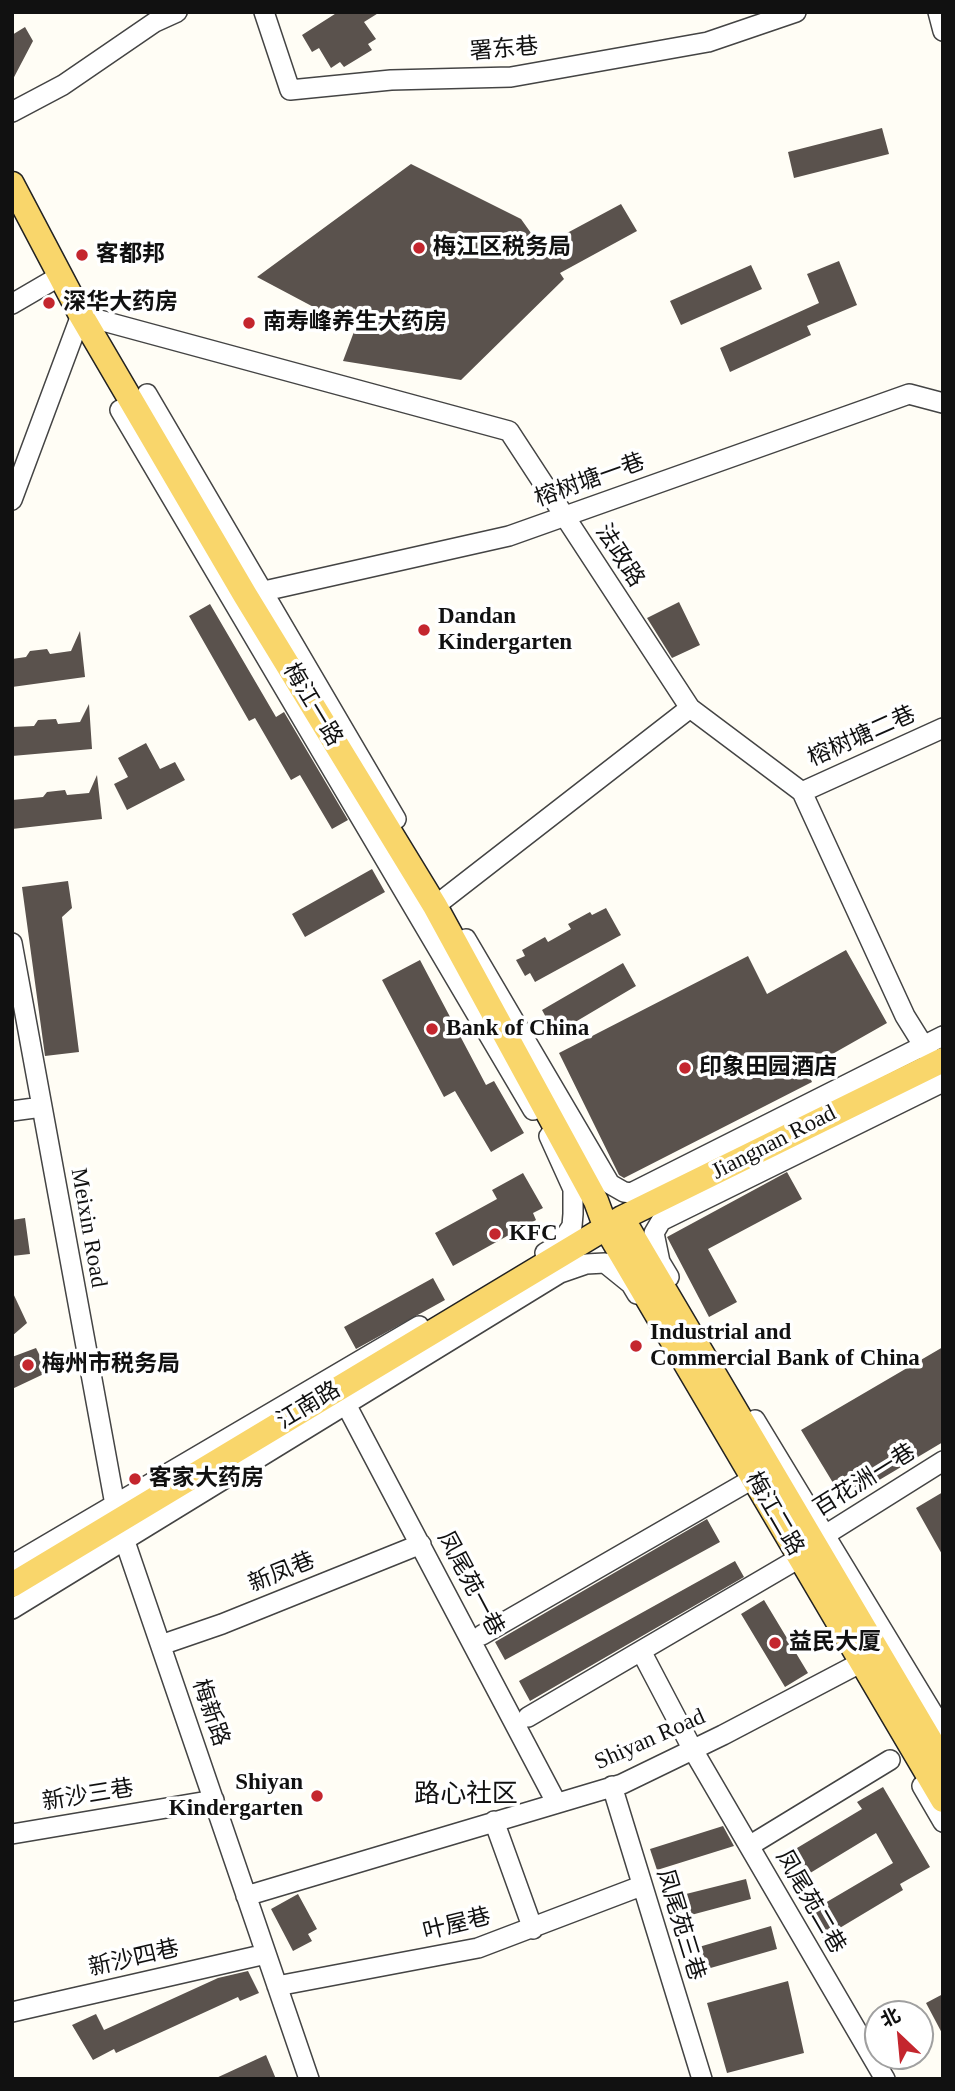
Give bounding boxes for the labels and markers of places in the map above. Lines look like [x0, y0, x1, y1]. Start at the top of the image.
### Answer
place label: 梅江区税务局 [433, 234, 571, 262]
marker: 梅江区税务局 [411, 240, 427, 256]
place label: 客都邦 [96, 241, 165, 269]
marker: 客都邦 [74, 247, 90, 263]
place label: 深华大药房 [63, 289, 178, 317]
marker: 深华大药房 [41, 295, 57, 311]
place label: 南寿峰养生大药房 [263, 309, 447, 337]
marker: 南寿峰养生大药房 [241, 315, 257, 331]
place label: Dandan Kindergarten [438, 603, 572, 657]
marker: Dandan Kindergarten [416, 622, 432, 638]
place label: Bank of China [446, 1015, 589, 1043]
marker: Bank of China [424, 1021, 440, 1037]
place label: 印象田园酒店 [699, 1054, 837, 1082]
marker: 印象田园酒店 [677, 1060, 693, 1076]
place label: KFC [509, 1220, 558, 1248]
marker: KFC [487, 1226, 503, 1242]
place label: Industrial and Commercial Bank of China [650, 1319, 920, 1373]
marker: Industrial and Commercial Bank of China [628, 1338, 644, 1354]
place label: 梅州市税务局 [42, 1351, 180, 1379]
marker: 梅州市税务局 [20, 1357, 36, 1373]
place label: 客家大药房 [149, 1465, 264, 1493]
marker: 客家大药房 [127, 1471, 143, 1487]
place label: 益民大厦 [789, 1629, 881, 1657]
marker: 益民大厦 [767, 1635, 783, 1651]
place label: Shiyan Kindergarten [169, 1769, 303, 1823]
marker: Shiyan Kindergarten [309, 1788, 325, 1804]

